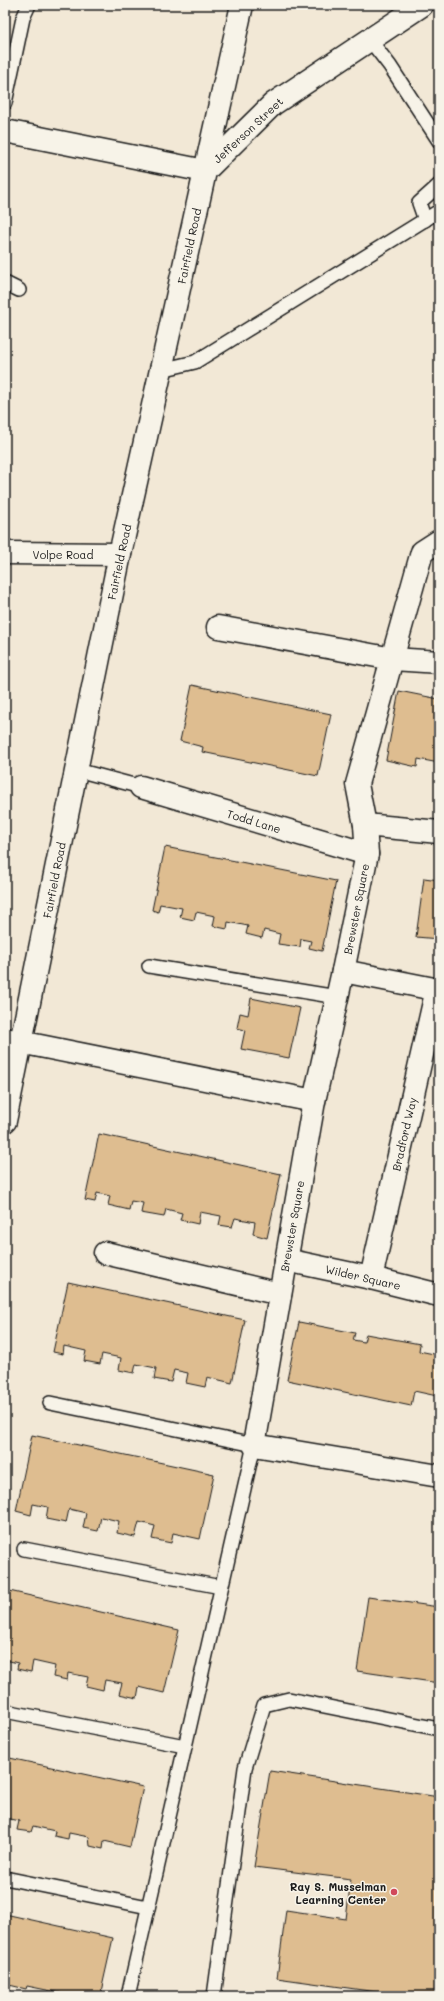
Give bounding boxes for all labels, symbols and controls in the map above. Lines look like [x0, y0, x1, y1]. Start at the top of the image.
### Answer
street label: Jefferson Street [210, 94, 286, 166]
street label: Fairfield Road [174, 207, 204, 285]
street label: Fairfield Road [104, 523, 134, 601]
street label: Volpe Road [33, 547, 93, 562]
street label: Todd Lane [225, 806, 283, 836]
street label: Fairfield Road [39, 841, 69, 919]
street label: Brewster Square [340, 862, 372, 956]
street label: Bradford Way [388, 1095, 420, 1172]
street label: Brewster Square [277, 1179, 307, 1273]
street label: Wilder Square [324, 1261, 402, 1293]
place label: Ray S. Musselman Learning Center [290, 1879, 386, 1907]
marker: Ray S. Musselman Learning Center [389, 1887, 399, 1897]

